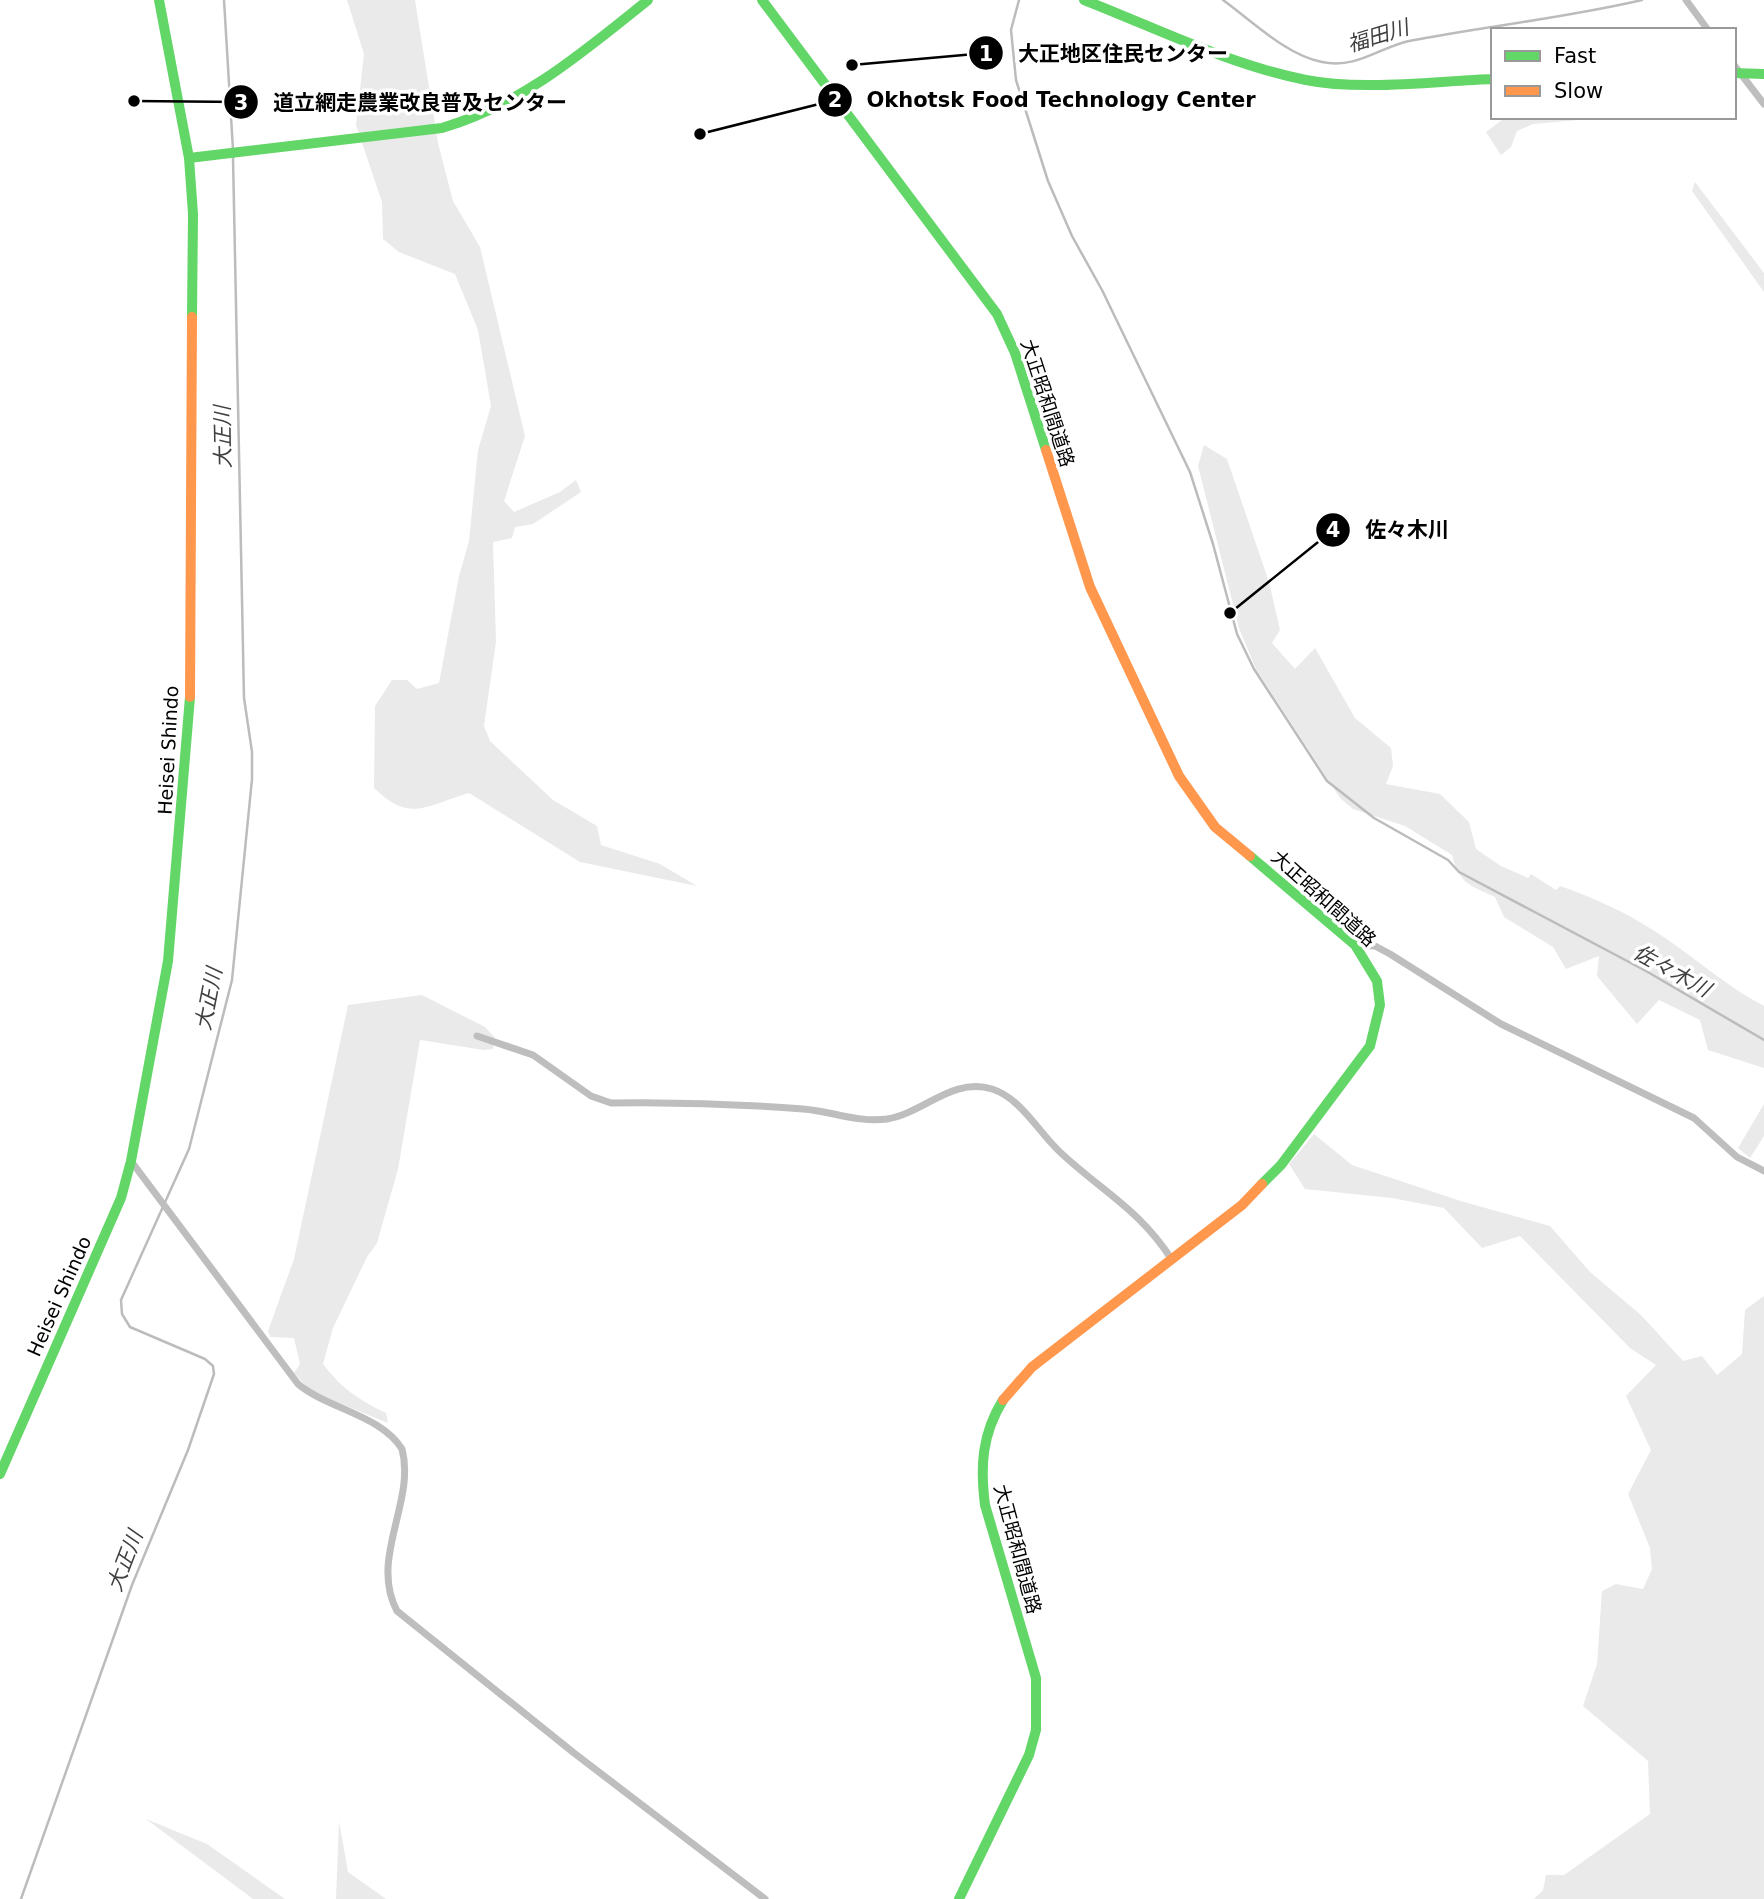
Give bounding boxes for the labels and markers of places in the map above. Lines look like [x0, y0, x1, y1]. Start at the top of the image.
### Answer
callout: 大正地区住民センター [969, 32, 1242, 74]
callout: Okhotsk Food Technology Center [818, 79, 1270, 121]
callout: 道立網走農業改良普及センター [224, 81, 581, 123]
callout: 佐々木川 [1316, 509, 1463, 551]

